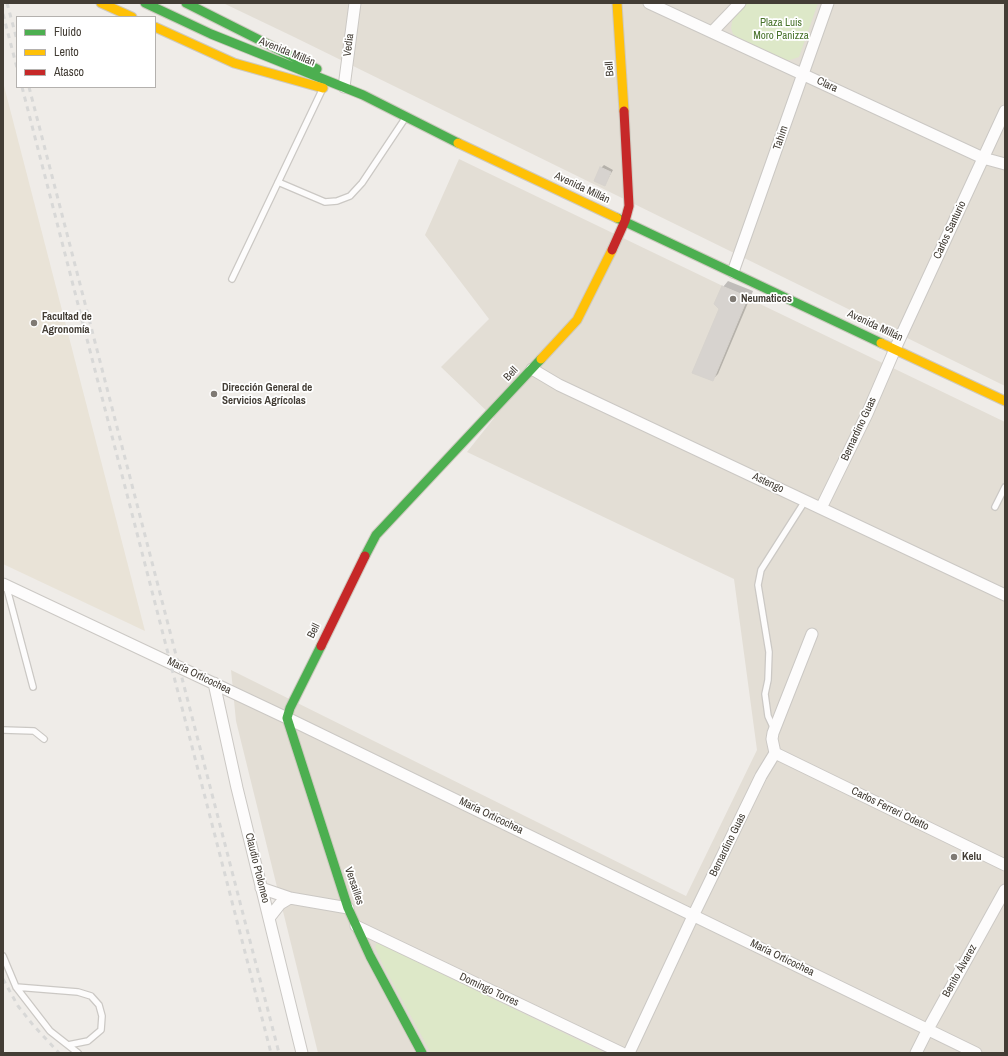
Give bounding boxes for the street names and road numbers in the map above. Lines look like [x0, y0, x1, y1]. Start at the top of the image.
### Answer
street label: Vedia [341, 33, 357, 57]
street label: Avenida Millán [257, 35, 317, 69]
street label: Bell [603, 61, 617, 77]
street label: Clara [814, 74, 840, 96]
street label: Tahim [771, 124, 791, 152]
street label: Avenida Millán [552, 169, 612, 207]
street label: Carlos Santurio [931, 199, 969, 261]
street label: Avenida Millán [845, 307, 905, 345]
street label: Bell [501, 364, 521, 384]
street label: Bernardino Guas [839, 395, 879, 463]
street label: Astengo [750, 470, 786, 496]
street label: Bell [305, 621, 323, 641]
street label: María Orticochea [165, 655, 233, 697]
street label: Carlos Ferreri Odetto [849, 784, 931, 834]
street label: María Orticochea [457, 795, 525, 837]
street label: Bernardino Guas [707, 811, 749, 879]
street label: Claudio Ptolomeo [242, 832, 272, 904]
street label: Versailles [341, 865, 367, 907]
street label: María Orticochea [748, 937, 816, 979]
street label: Benito Álvarez [940, 942, 980, 1000]
street label: Domingo Torres [457, 970, 521, 1010]

